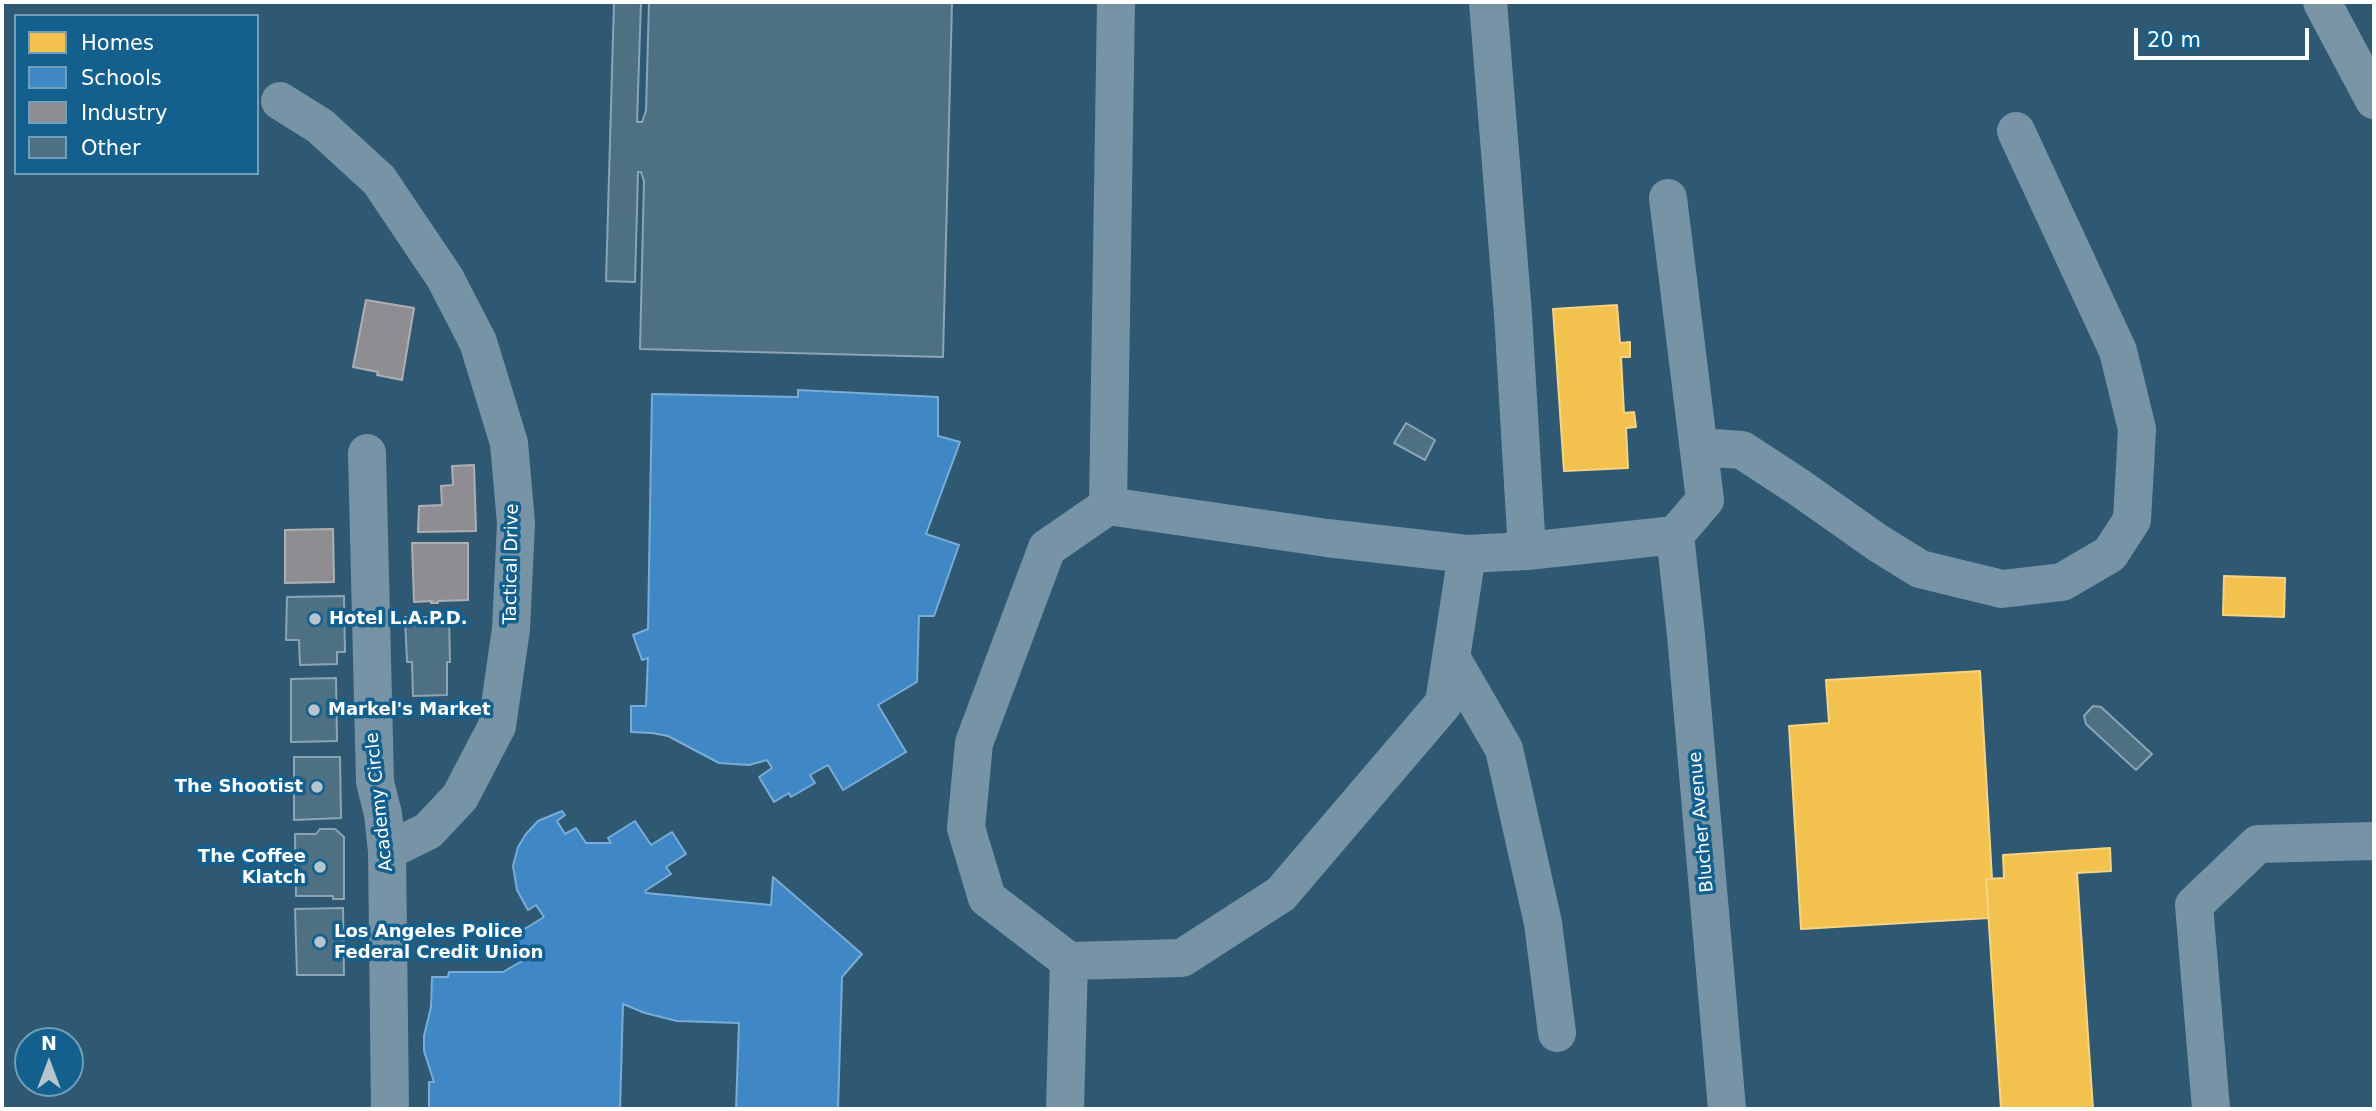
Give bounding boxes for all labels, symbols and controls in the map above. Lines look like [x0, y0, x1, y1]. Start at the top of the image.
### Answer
legend [14, 14, 259, 175]
scale bar [2138, 14, 2313, 58]
text: 20 m [2147, 28, 2201, 52]
text: Homes [81, 31, 154, 55]
text: Schools [81, 66, 162, 90]
text: Industry [81, 101, 167, 125]
text: Other [81, 136, 141, 160]
street label: Tactical Drive [500, 504, 524, 624]
place label: Hotel L.A.P.D. [329, 608, 468, 630]
marker: Hotel L.A.P.D. [307, 611, 323, 627]
place label: Markel's Market [328, 699, 491, 721]
marker: Markel's Market [306, 702, 322, 718]
street label: Academy Circle [362, 731, 398, 873]
street label: Blucher Avenue [1685, 751, 1719, 893]
place label: The Shootist [175, 776, 303, 798]
marker: The Shootist [309, 779, 325, 795]
place label: The Coffee Klatch [198, 846, 306, 888]
marker: The Coffee Klatch [312, 859, 328, 875]
place label: Los Angeles Police Federal Credit Union [334, 921, 543, 964]
marker: Los Angeles Police Federal Credit Union [312, 934, 328, 950]
north arrow [14, 1027, 84, 1097]
text: N [41, 1032, 57, 1054]

